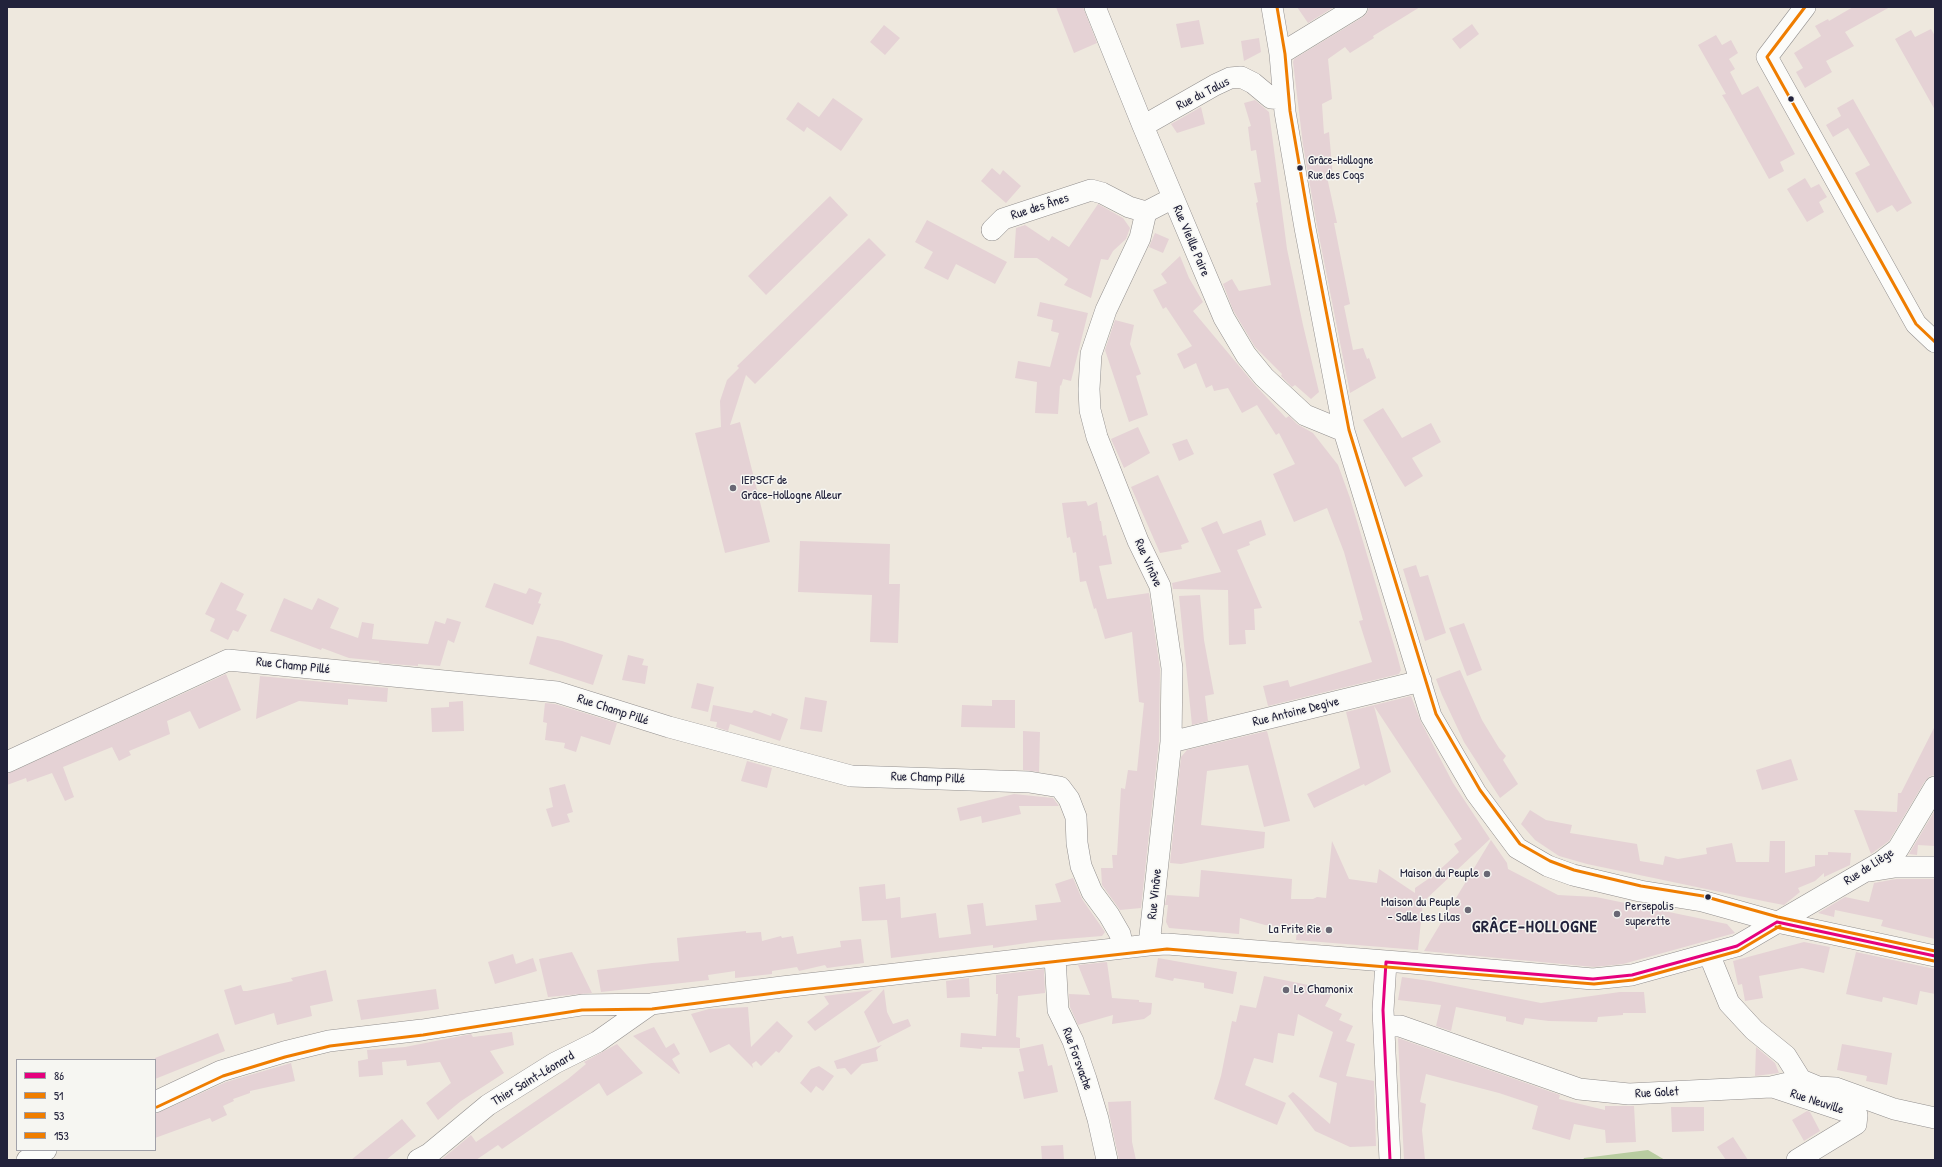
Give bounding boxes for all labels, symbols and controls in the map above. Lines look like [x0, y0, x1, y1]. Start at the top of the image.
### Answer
street label: Rue du Talus [1174, 74, 1232, 114]
unlabelled marker [1786, 94, 1796, 104]
place label: Grâce-Hollogne Rue des Coqs [1308, 154, 1373, 182]
marker: Grâce-Hollogne Rue des Coqs [1295, 163, 1305, 173]
street label: Rue des Ânes [1009, 190, 1071, 224]
street label: Rue Vieille Paire [1169, 203, 1213, 279]
place label: IEPSCF de Grâce-Hollogne Alleur [741, 473, 842, 504]
marker: IEPSCF de Grâce-Hollogne Alleur [728, 483, 738, 493]
street label: Rue Vinâve [1131, 537, 1165, 589]
street label: Rue Champ Pillé [255, 654, 331, 678]
street label: Rue Champ Pillé [575, 691, 651, 729]
street label: Rue Antoine Degive [1251, 694, 1341, 730]
street label: Rue Champ Pillé [891, 769, 965, 787]
street label: Rue de Liège [1841, 845, 1897, 889]
place label: Maison du Peuple [1400, 866, 1479, 882]
street label: Rue Vinâve [1145, 868, 1165, 920]
marker: Maison du Peuple [1482, 869, 1492, 879]
unlabelled marker [1703, 892, 1713, 902]
place label: Maison du Peuple - Salle Les Lilas [1381, 895, 1460, 926]
place label: Persepolis superette [1625, 899, 1674, 930]
marker: Maison du Peuple - Salle Les Lilas [1463, 905, 1473, 915]
marker: Persepolis superette [1612, 909, 1622, 919]
district label: GRÂCE-HOLLOGNE [1472, 917, 1598, 937]
place label: La Frite Rie [1269, 922, 1321, 938]
marker: La Frite Rie [1324, 925, 1334, 935]
place label: Le Chamonix [1294, 982, 1353, 998]
marker: Le Chamonix [1281, 985, 1291, 995]
street label: Rue Forsvache [1058, 1026, 1096, 1092]
street label: Thier Saint-Léonard [489, 1048, 577, 1110]
legend [16, 1059, 156, 1151]
text: 86 [54, 1067, 64, 1084]
street label: Rue Golet [1635, 1084, 1679, 1102]
street label: Rue Neuville [1788, 1086, 1846, 1118]
text: 51 [54, 1087, 63, 1104]
text: 53 [54, 1107, 64, 1124]
text: 153 [54, 1127, 69, 1144]

